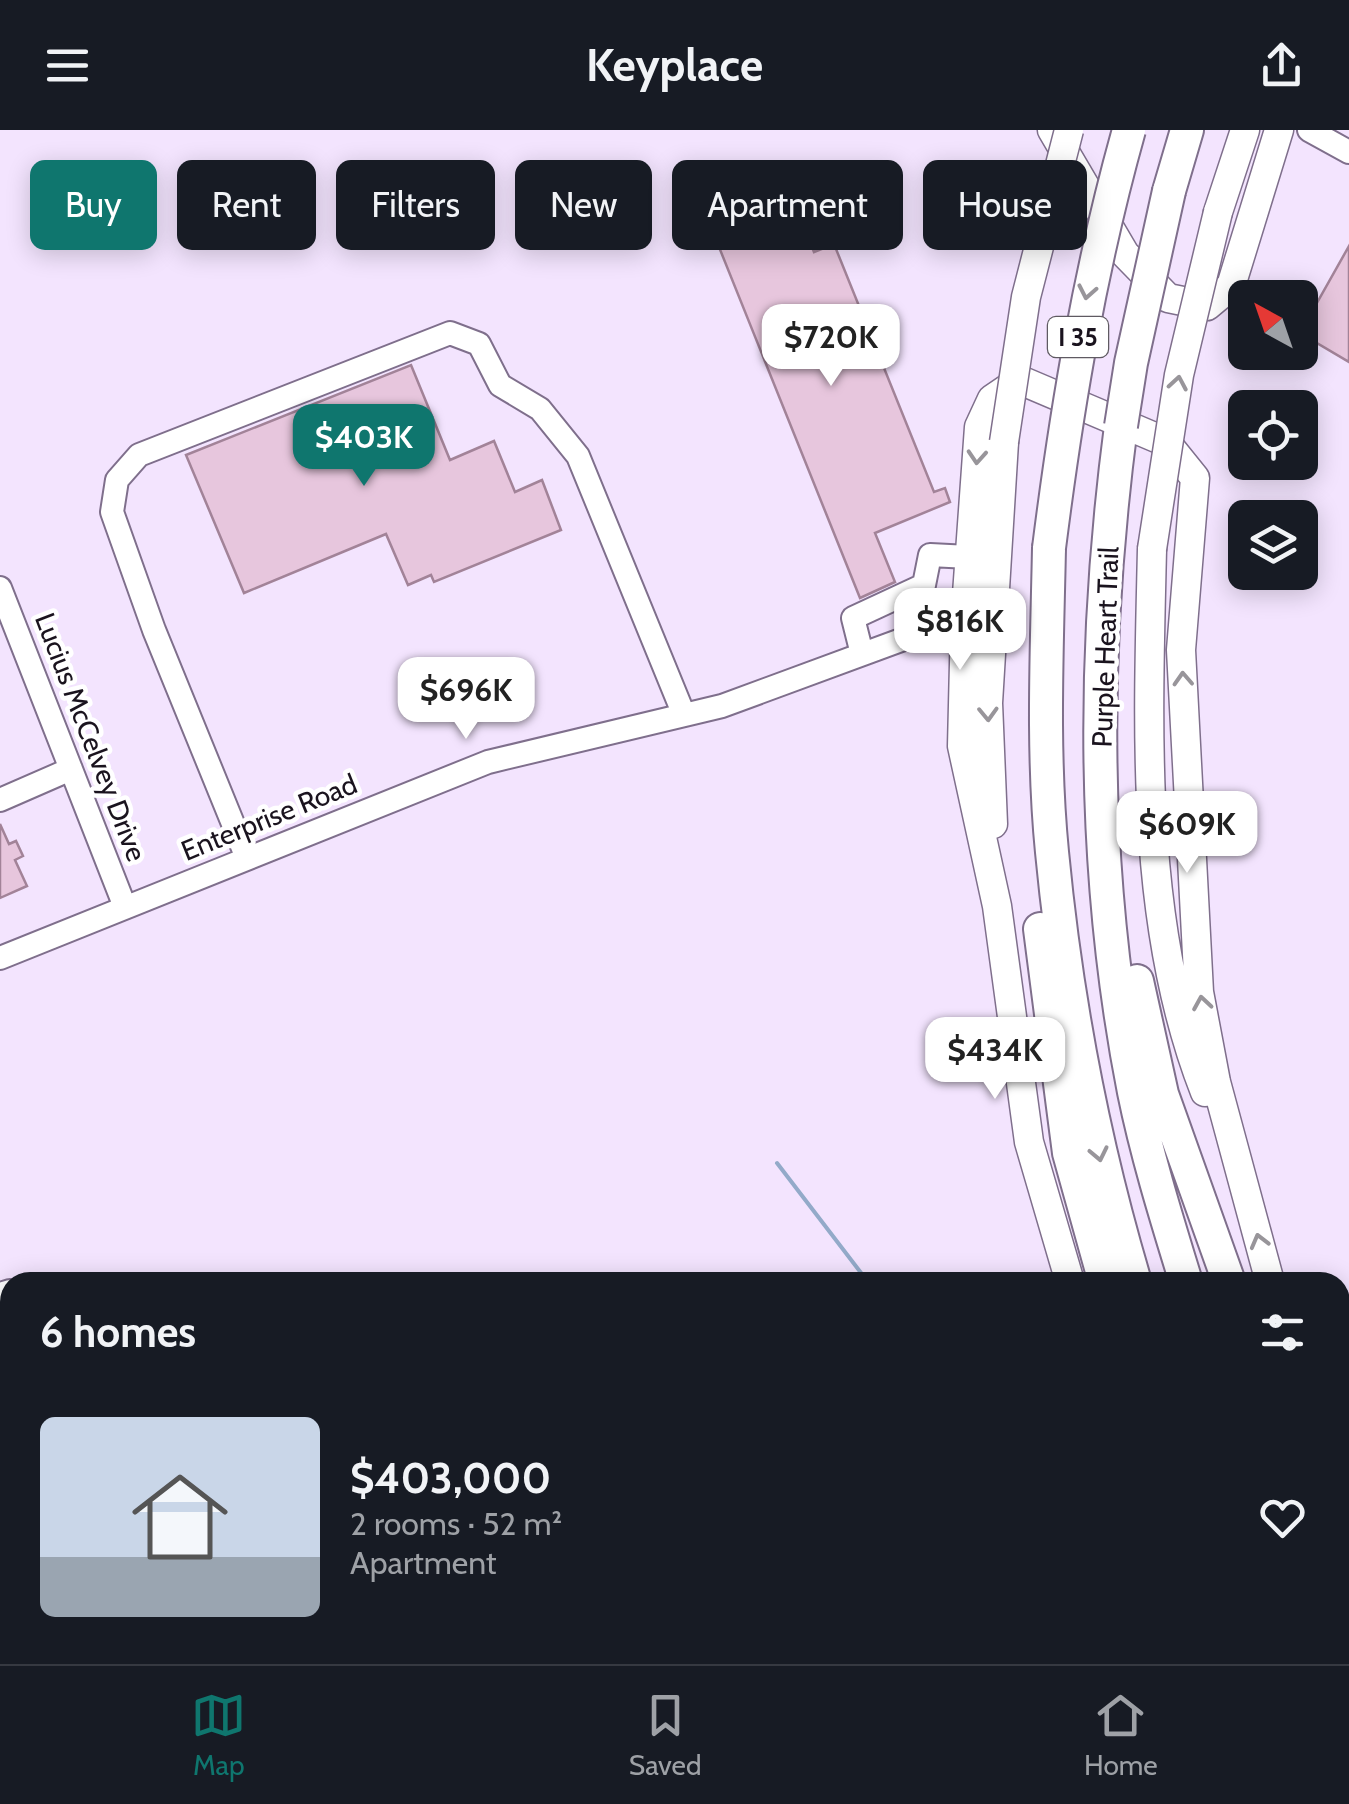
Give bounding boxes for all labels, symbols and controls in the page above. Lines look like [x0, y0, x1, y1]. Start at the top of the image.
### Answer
icon: menu [40, 38, 95, 93]
text: Keyplace [586, 38, 763, 92]
icon: share [1254, 38, 1309, 93]
chip: Buy [30, 160, 157, 250]
chip: Rent [177, 160, 316, 250]
chip: Filters [336, 160, 495, 250]
chip: New [515, 160, 652, 250]
chip: Apartment [672, 160, 903, 250]
chip: House [923, 160, 1087, 250]
north arrow [1228, 280, 1318, 370]
map controls [1228, 280, 1318, 590]
one-way arrow [1077, 284, 1098, 300]
pin: $720K [761, 304, 901, 389]
text: $720K [784, 317, 878, 356]
road number: I 35 [1048, 317, 1108, 357]
one-way arrow [1167, 375, 1188, 392]
button: locate [1228, 390, 1318, 480]
pin: $403K [294, 404, 434, 489]
text: $403K [315, 417, 413, 456]
one-way arrow [966, 449, 988, 465]
button: layers [1228, 500, 1318, 590]
street label: Purple Heart Trail [1085, 546, 1126, 748]
pin: $816K [890, 588, 1030, 673]
text: $816K [916, 601, 1004, 640]
street label: Lucius McCelvey Drive [28, 608, 154, 866]
pin: $696K [396, 657, 536, 742]
text: $696K [420, 670, 512, 709]
one-way arrow [1173, 671, 1194, 687]
one-way arrow [978, 707, 999, 723]
street label: Enterprise Road [176, 766, 362, 868]
pin: $609K [1117, 791, 1257, 876]
text: $609K [1138, 804, 1236, 843]
one-way arrow [1192, 995, 1213, 1012]
pin: $434K [925, 1017, 1065, 1102]
text: $434K [947, 1030, 1043, 1069]
one-way arrow [1087, 1146, 1108, 1163]
one-way arrow [1249, 1233, 1270, 1251]
icon: filters [1255, 1305, 1310, 1360]
text: 6 homes [40, 1306, 196, 1358]
text: $403,000 [350, 1452, 551, 1504]
icon: home [120, 1457, 240, 1577]
icon: heart [1255, 1490, 1310, 1545]
text: 2 rooms · 52 m² [350, 1504, 562, 1543]
text: Apartment [350, 1543, 497, 1582]
tab: Map [191, 1688, 246, 1782]
tab: Saved [629, 1688, 702, 1782]
tab: Home [1084, 1688, 1158, 1782]

